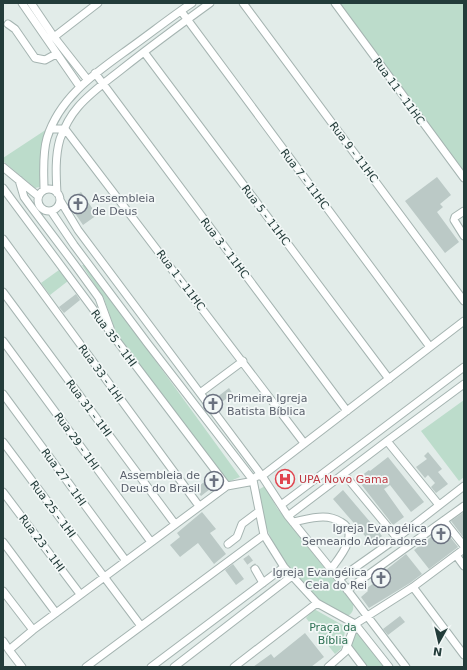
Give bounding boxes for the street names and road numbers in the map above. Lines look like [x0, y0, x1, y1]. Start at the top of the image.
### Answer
street label: Rua 11 - 11HC [370, 55, 427, 127]
street label: Rua 9 - 11HC [327, 120, 381, 185]
street label: Rua 7 - 11HC [278, 147, 332, 212]
street label: Rua 5 - 11HC [239, 183, 293, 248]
street label: Rua 3 - 11HC [198, 216, 252, 281]
street label: Rua 1 - 11HC [154, 248, 208, 313]
street label: Rua 35 - 1HI [88, 307, 139, 369]
street label: Rua 33 - 1HI [75, 342, 126, 405]
street label: Rua 31 - 1HI [63, 377, 114, 439]
street label: Rua 29 - 1HI [51, 410, 102, 473]
street label: Rua 27 - 1HI [38, 446, 89, 509]
street label: Rua 25 - 1HI [27, 478, 78, 540]
street label: Rua 23 - 1HI [16, 512, 67, 574]

